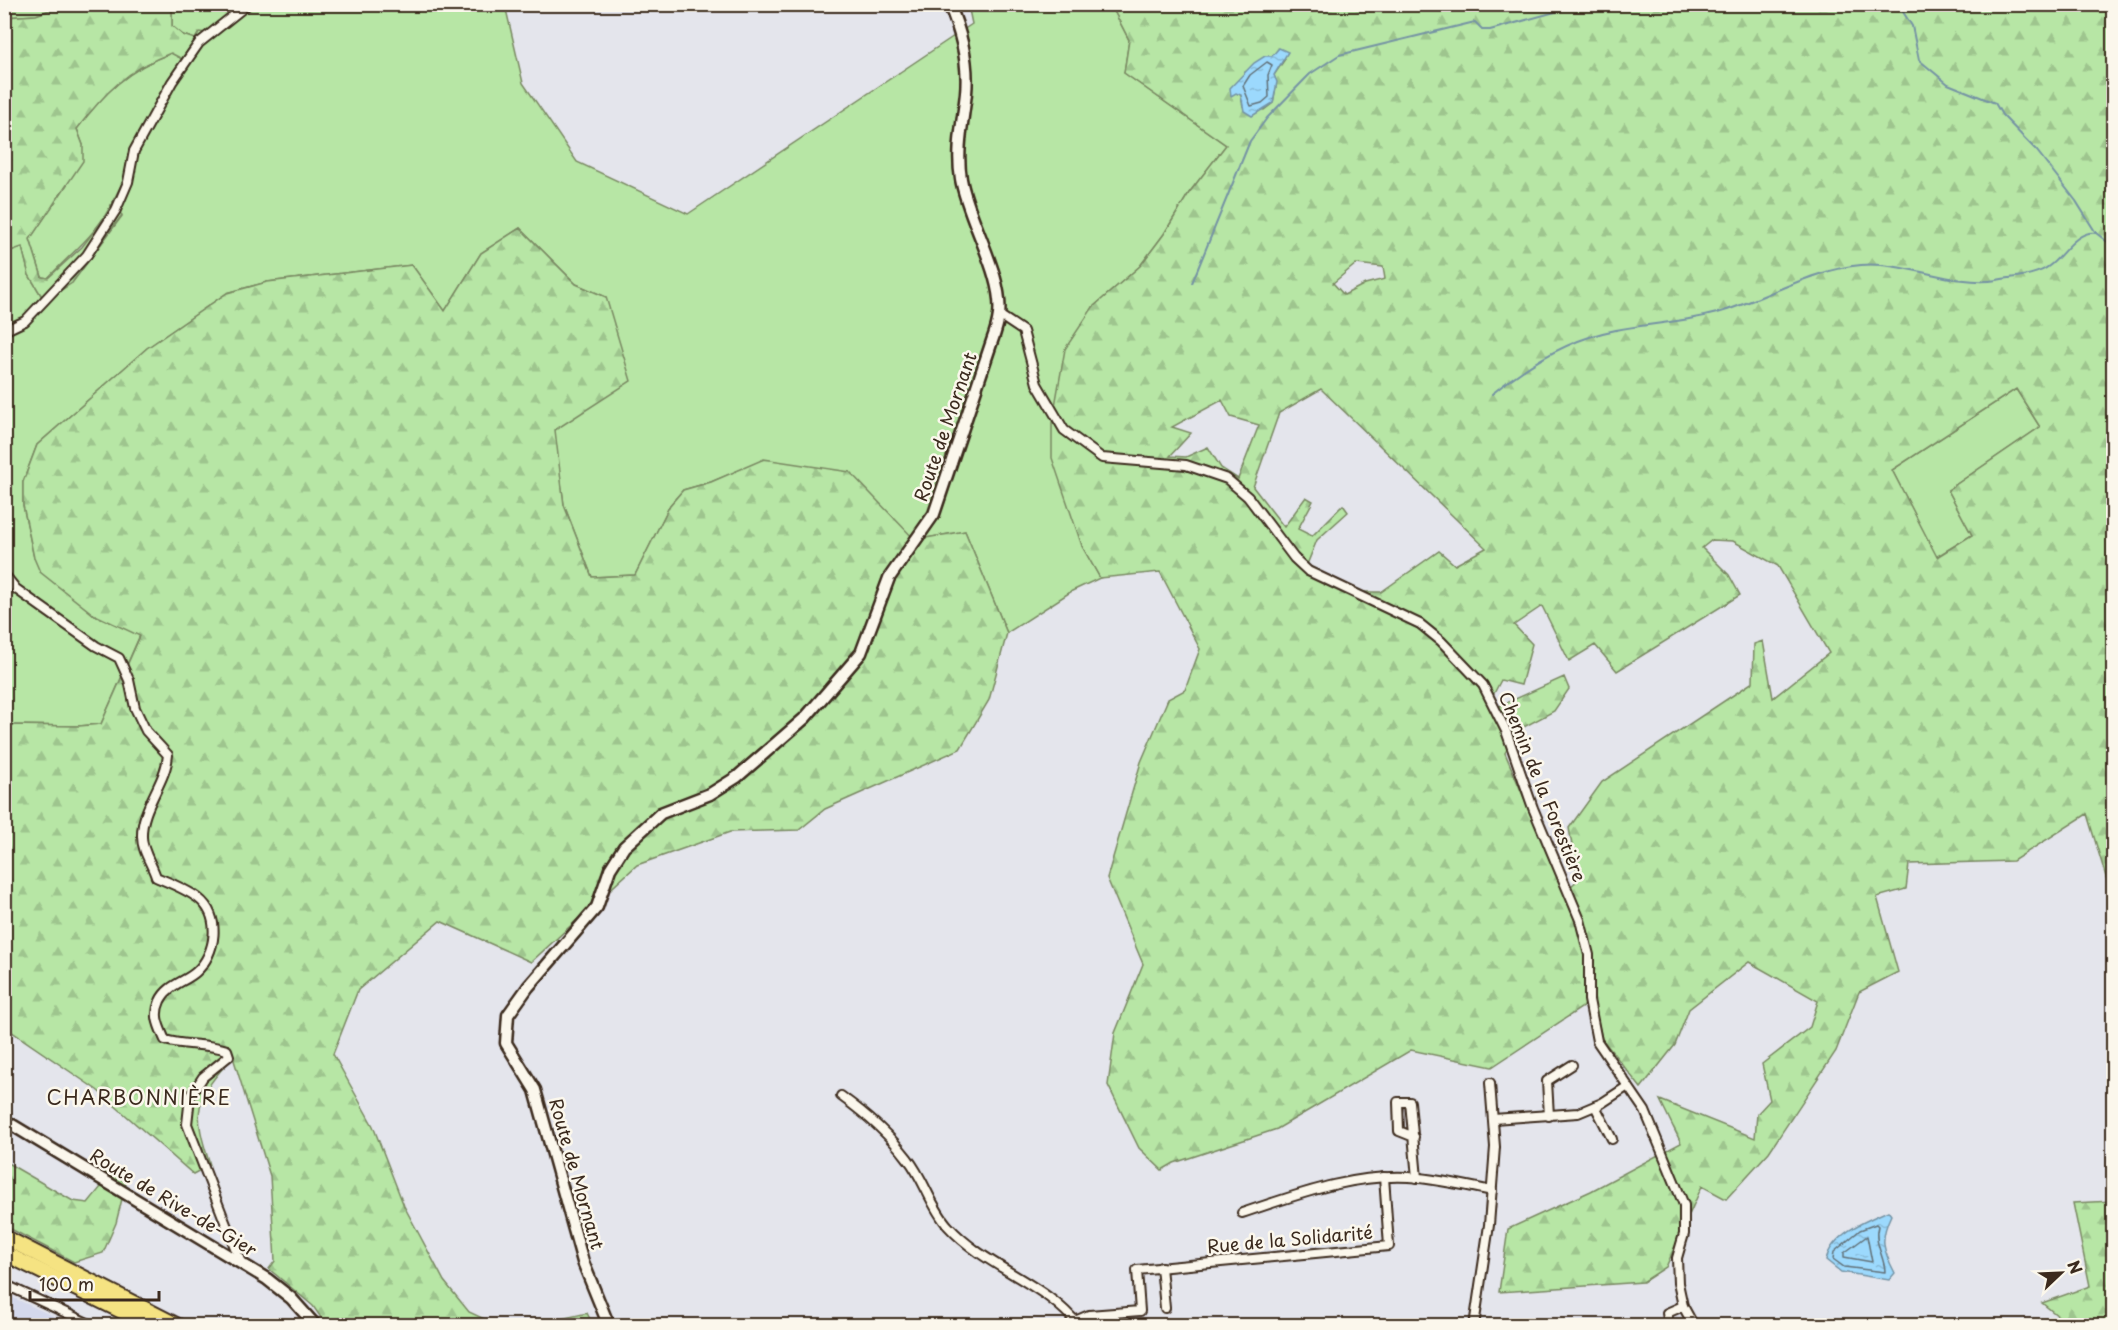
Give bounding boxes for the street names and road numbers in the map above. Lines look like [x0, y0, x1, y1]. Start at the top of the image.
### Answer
street label: Route de Mornant [906, 348, 983, 505]
street label: Chemin de la Forestière [1493, 687, 1594, 886]
street label: Route de Mornant [543, 1095, 612, 1252]
street label: Route de Rive-de-Gier [85, 1141, 263, 1263]
street label: Rue de la Solidarité [1206, 1218, 1374, 1259]

